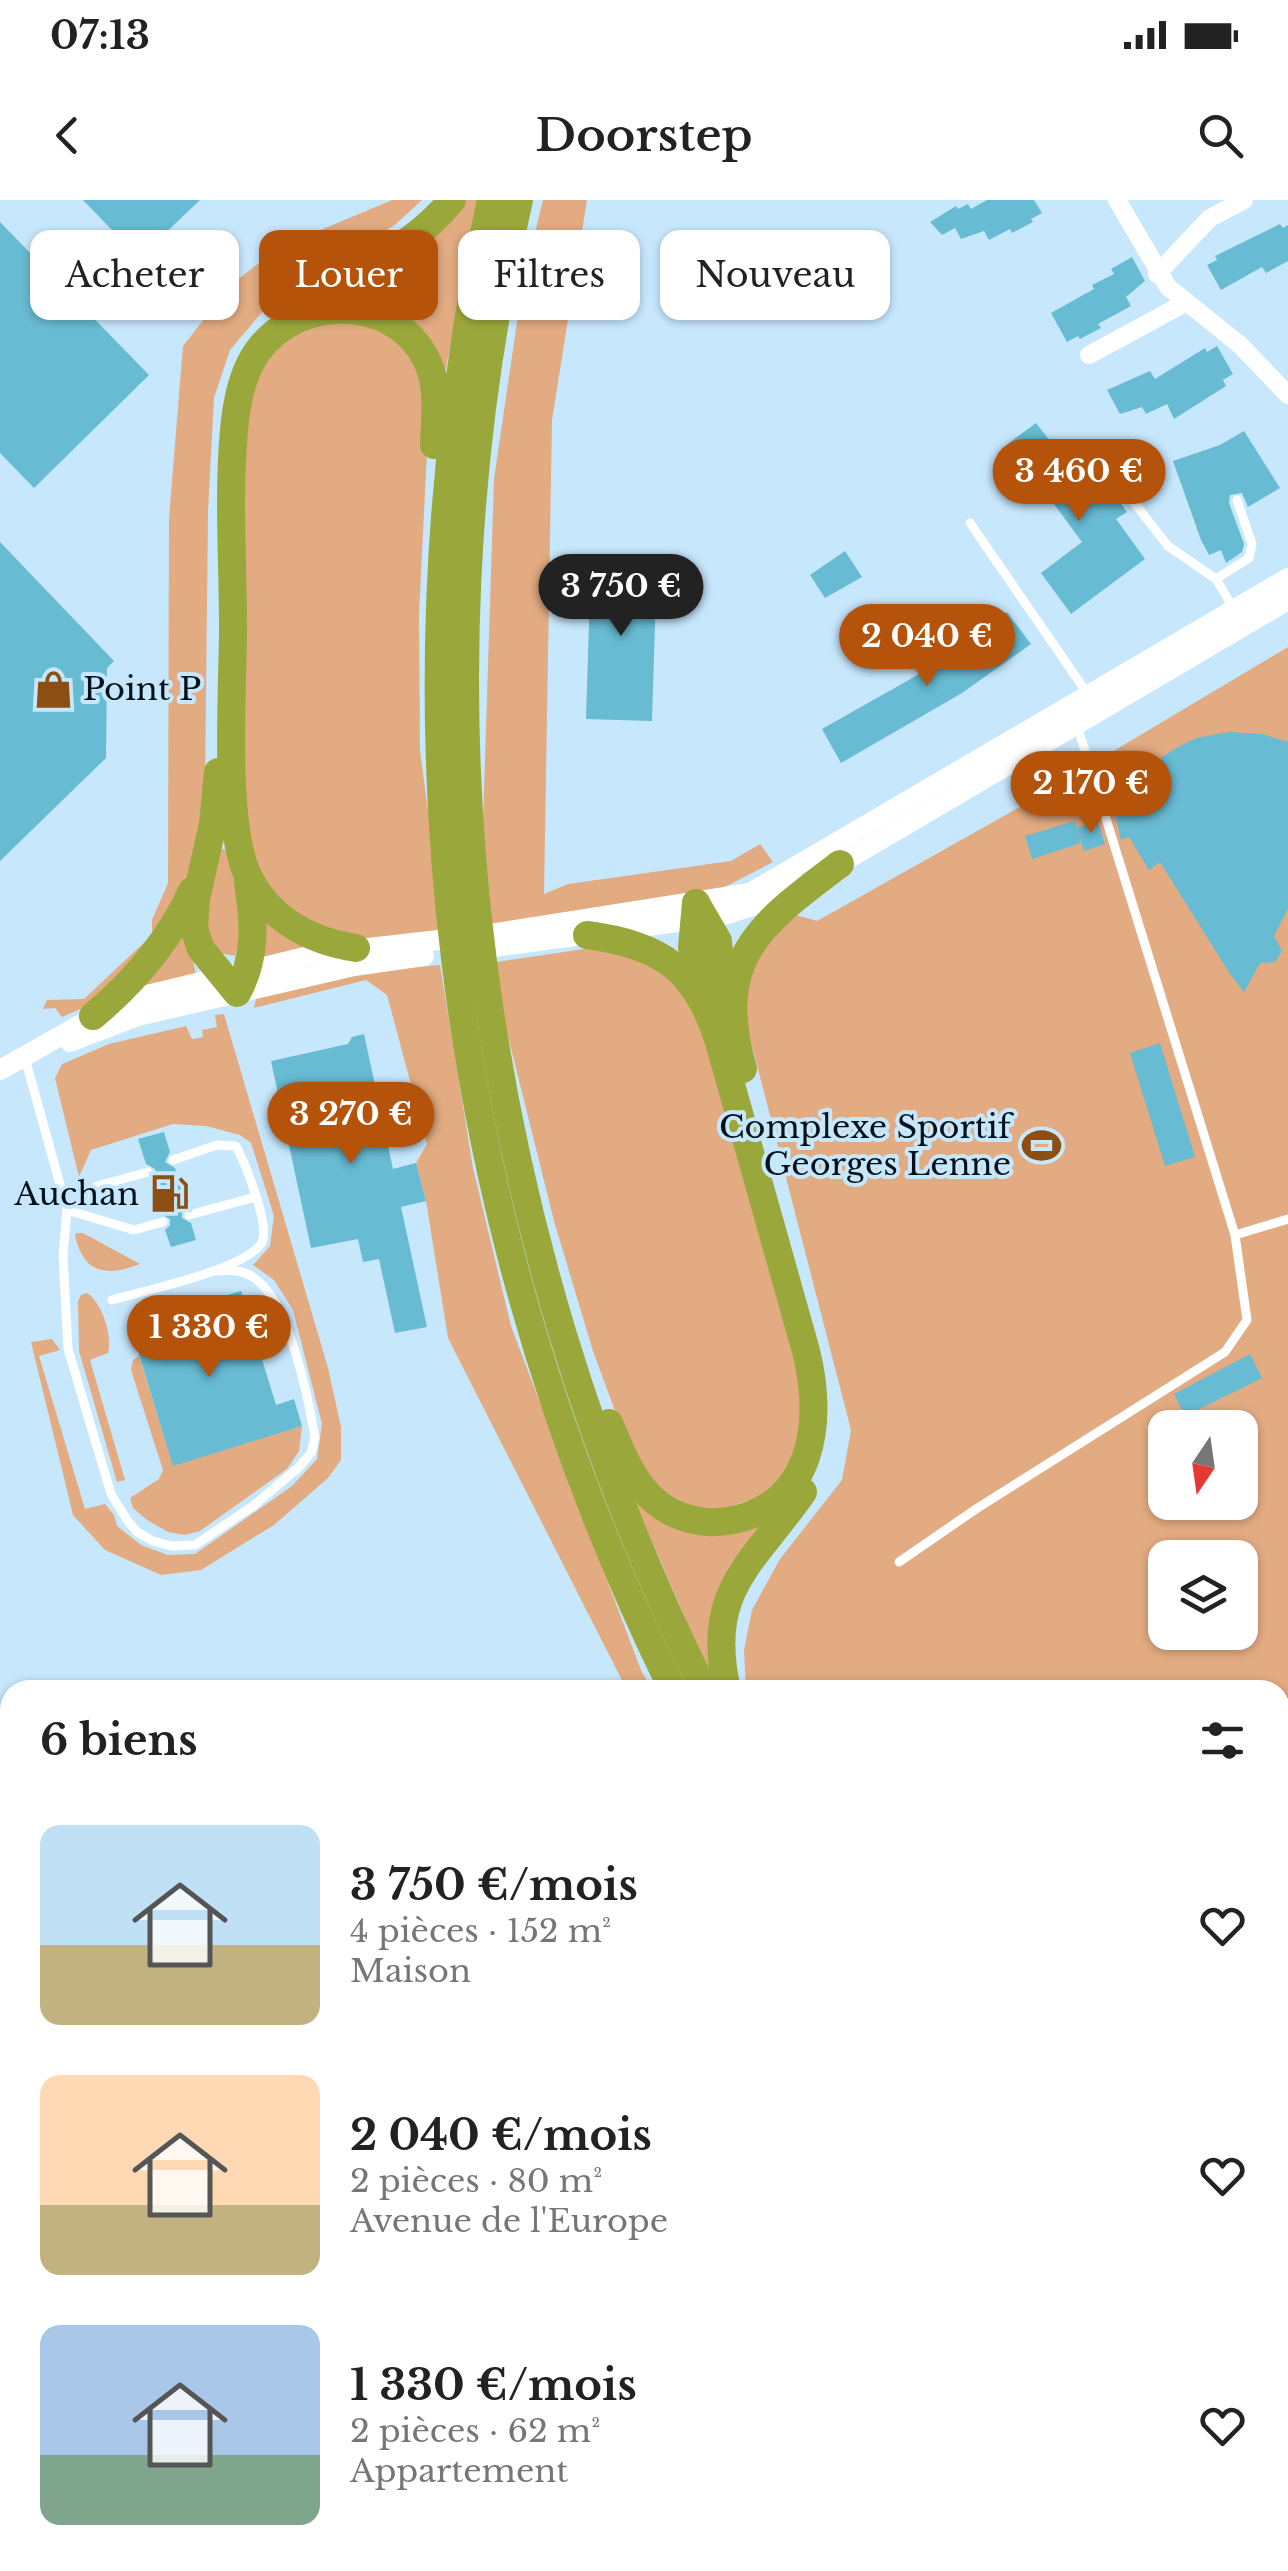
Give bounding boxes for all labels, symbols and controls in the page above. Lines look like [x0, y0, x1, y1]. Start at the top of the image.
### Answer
text: 07:13 [50, 12, 150, 59]
text: Doorstep [535, 107, 753, 163]
icon: back [40, 108, 95, 163]
icon: search [1193, 108, 1248, 163]
chip: Acheter [30, 230, 239, 320]
chip: Louer [259, 230, 438, 320]
chip: Filtres [458, 230, 640, 320]
chip: Nouveau [660, 230, 890, 320]
pin: 3 460 € [987, 439, 1171, 524]
text: 3 460 € [1015, 451, 1143, 491]
pin: 3 750 € [529, 554, 713, 639]
text: 3 750 € [560, 566, 682, 606]
pin: 2 040 € [835, 604, 1019, 689]
text: 2 040 € [861, 616, 993, 656]
shop icon: Point P [32, 668, 74, 710]
place label: Point P [83, 669, 201, 709]
pin: 2 170 € [999, 751, 1183, 836]
text: 2 170 € [1033, 763, 1149, 803]
pin: 3 270 € [259, 1082, 443, 1167]
text: 3 270 € [289, 1094, 413, 1134]
place label: Complexe Sportif Georges Lenne [719, 1107, 1015, 1184]
sports icon: Complexe Sportif Georges Lenne [1020, 1124, 1062, 1166]
fuel station icon: Auchan [148, 1173, 190, 1215]
place label: Auchan [13, 1174, 139, 1214]
pin: 1 330 € [117, 1295, 301, 1380]
text: 1 330 € [149, 1307, 269, 1347]
north arrow [1148, 1410, 1258, 1520]
map controls [1148, 1410, 1258, 1650]
button: layers [1148, 1540, 1258, 1650]
icon: filters [1195, 1713, 1250, 1768]
text: 6 biens [40, 1714, 198, 1766]
text: 3 750 €/mois [350, 1859, 638, 1911]
icon: home [120, 1865, 240, 1985]
icon: heart [1195, 1898, 1250, 1953]
text: 4 pièces · 152 m² [350, 1911, 611, 1951]
text: Maison [350, 1951, 471, 1991]
text: 2 040 €/mois [350, 2109, 652, 2161]
icon: home [120, 2115, 240, 2235]
icon: heart [1195, 2148, 1250, 2203]
text: 2 pièces · 80 m² [350, 2161, 602, 2201]
text: Avenue de l'Europe [350, 2201, 668, 2241]
text: 1 330 €/mois [350, 2359, 637, 2411]
icon: home [120, 2365, 240, 2485]
icon: heart [1195, 2398, 1250, 2453]
text: 2 pièces · 62 m² [350, 2411, 600, 2451]
text: Appartement [350, 2451, 568, 2491]

